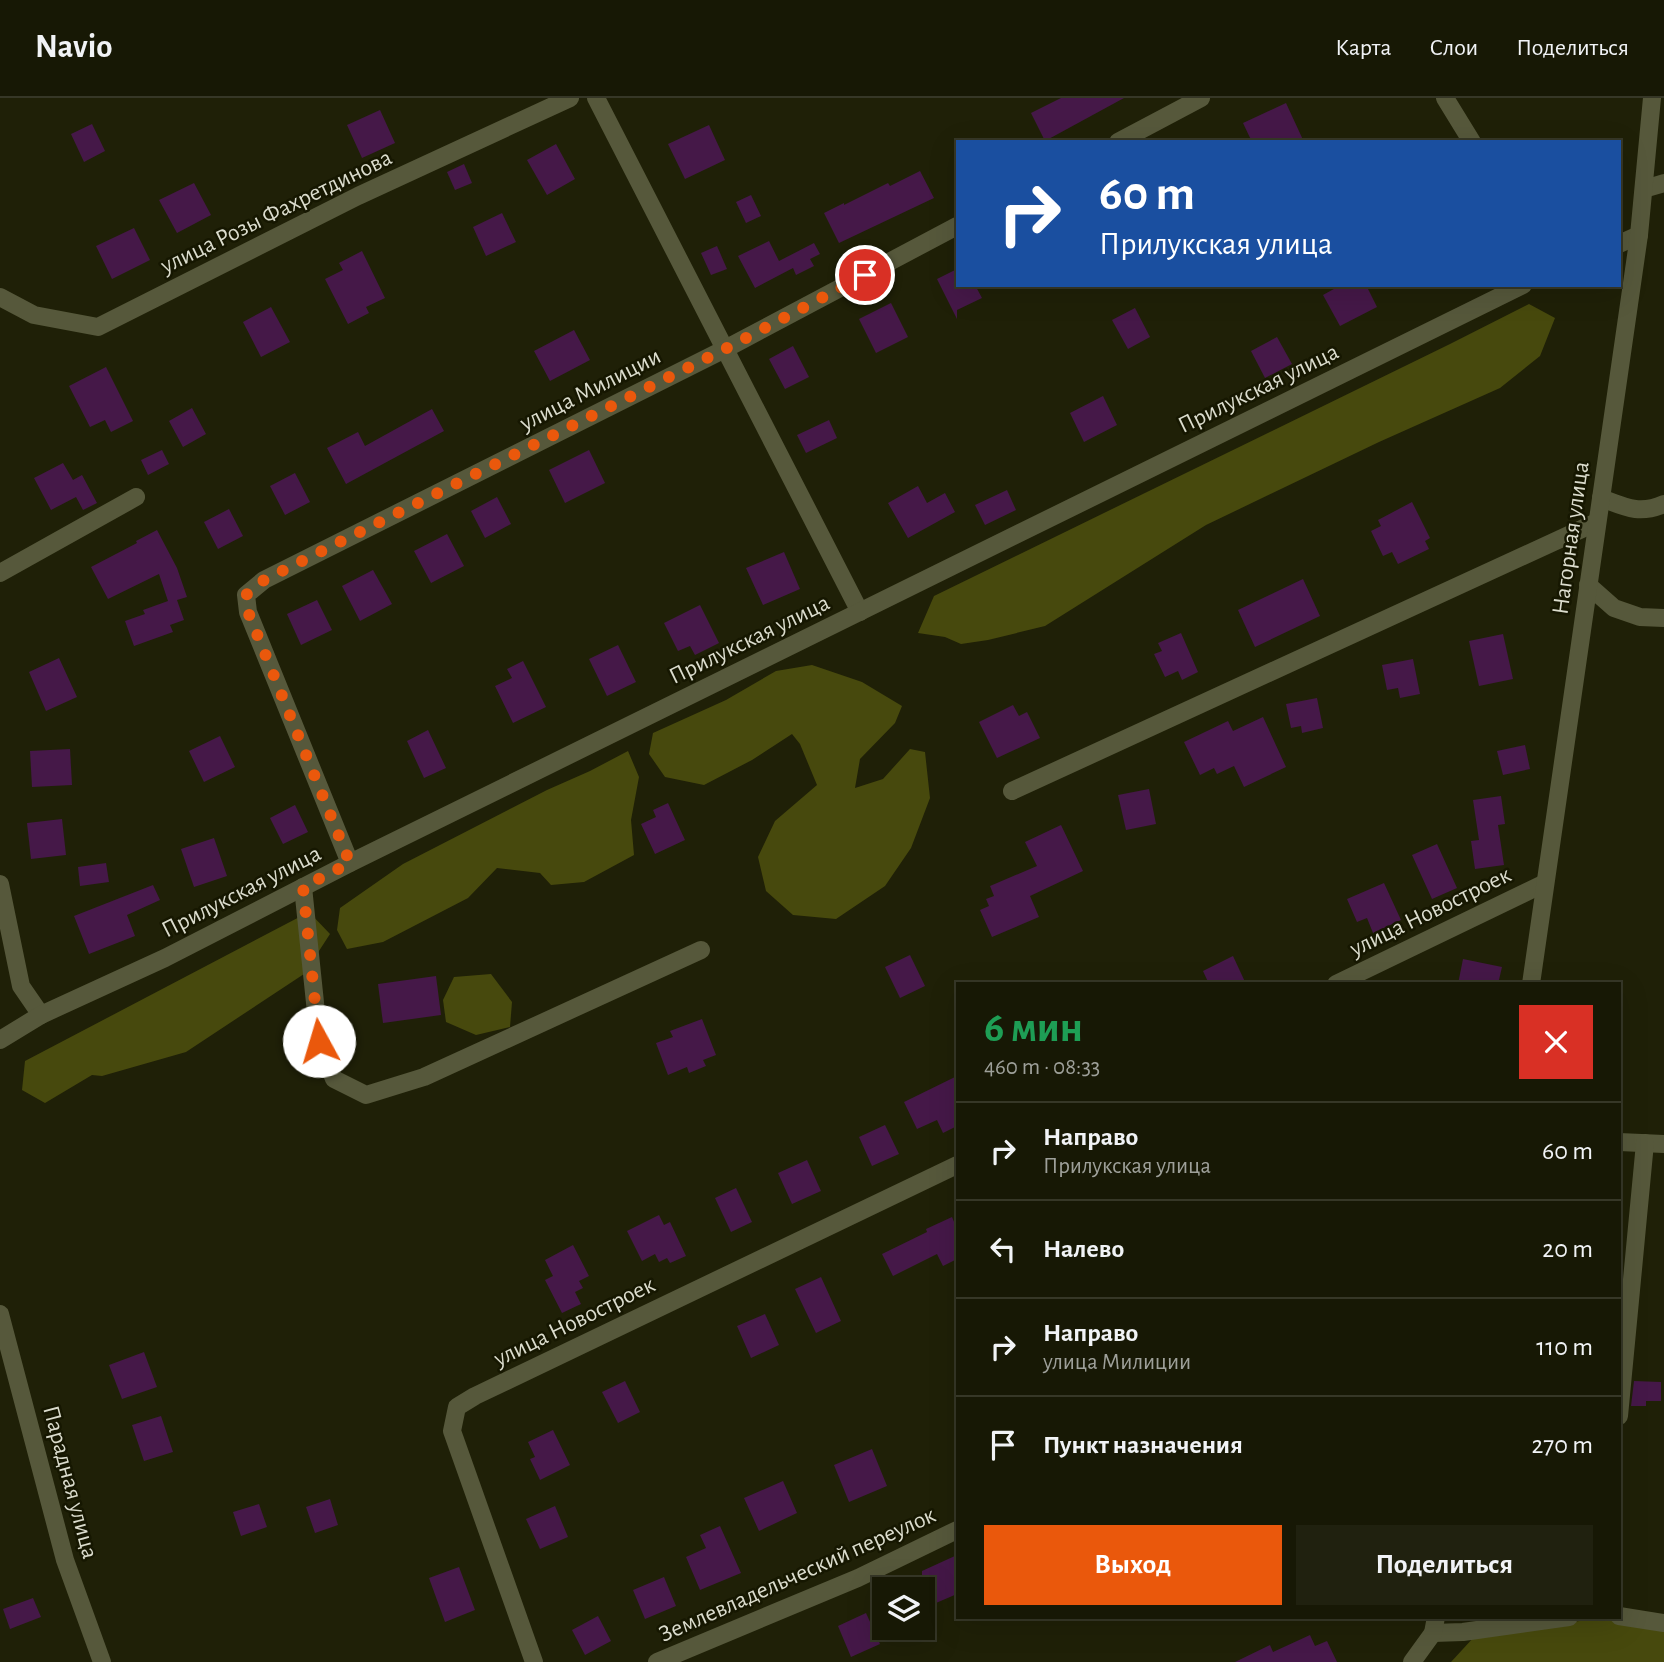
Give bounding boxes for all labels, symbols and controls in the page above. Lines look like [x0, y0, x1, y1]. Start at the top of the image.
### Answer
text: Navio [35, 31, 113, 64]
text: Карта [1335, 36, 1391, 60]
text: Слои [1429, 36, 1478, 60]
text: Поделиться [1516, 36, 1629, 60]
street label: улица Розы Фахретдинова [156, 145, 396, 279]
icon: right [984, 168, 1075, 259]
text: 60 m [1099, 170, 1195, 219]
text: Прилукская улица [1099, 228, 1333, 260]
pin [835, 245, 895, 305]
icon: arrive [846, 256, 884, 294]
street label: Прилукская улица [1174, 340, 1342, 438]
street label: улица Милиции [515, 344, 665, 436]
street label: Нагорная улица [1548, 460, 1594, 616]
street label: Прилукская улица [665, 591, 833, 689]
street label: Прилукская улица [158, 841, 325, 942]
street label: улица Новостроек [1345, 863, 1515, 962]
position arrow [282, 1004, 356, 1078]
button: close [1519, 1005, 1593, 1079]
text: 6 мин [984, 1007, 1083, 1049]
text: 460 m · 08:33 [984, 1056, 1100, 1079]
text: Направо [1043, 1124, 1138, 1150]
icon: right [984, 1132, 1022, 1170]
text: 60 m [1542, 1138, 1593, 1164]
text: Прилукская улица [1043, 1155, 1211, 1178]
icon: left [984, 1230, 1022, 1268]
text: Налево [1043, 1236, 1124, 1262]
text: 20 m [1542, 1236, 1593, 1262]
street label: улица Новостроек [489, 1273, 659, 1372]
text: Направо [1043, 1320, 1138, 1346]
icon: right [984, 1328, 1022, 1366]
text: 110 m [1536, 1334, 1593, 1360]
text: улица Милиции [1043, 1351, 1191, 1374]
street label: Парадная улица [38, 1403, 102, 1561]
icon: arrive [984, 1426, 1022, 1464]
text: Пункт назначения [1043, 1432, 1243, 1458]
text: 270 m [1532, 1432, 1593, 1458]
street label: Землевладельческий переулок [656, 1503, 939, 1647]
button: Выход [984, 1525, 1282, 1605]
button: Поделиться [1296, 1525, 1593, 1605]
map controls [872, 1577, 935, 1640]
button: layers [872, 1577, 935, 1640]

